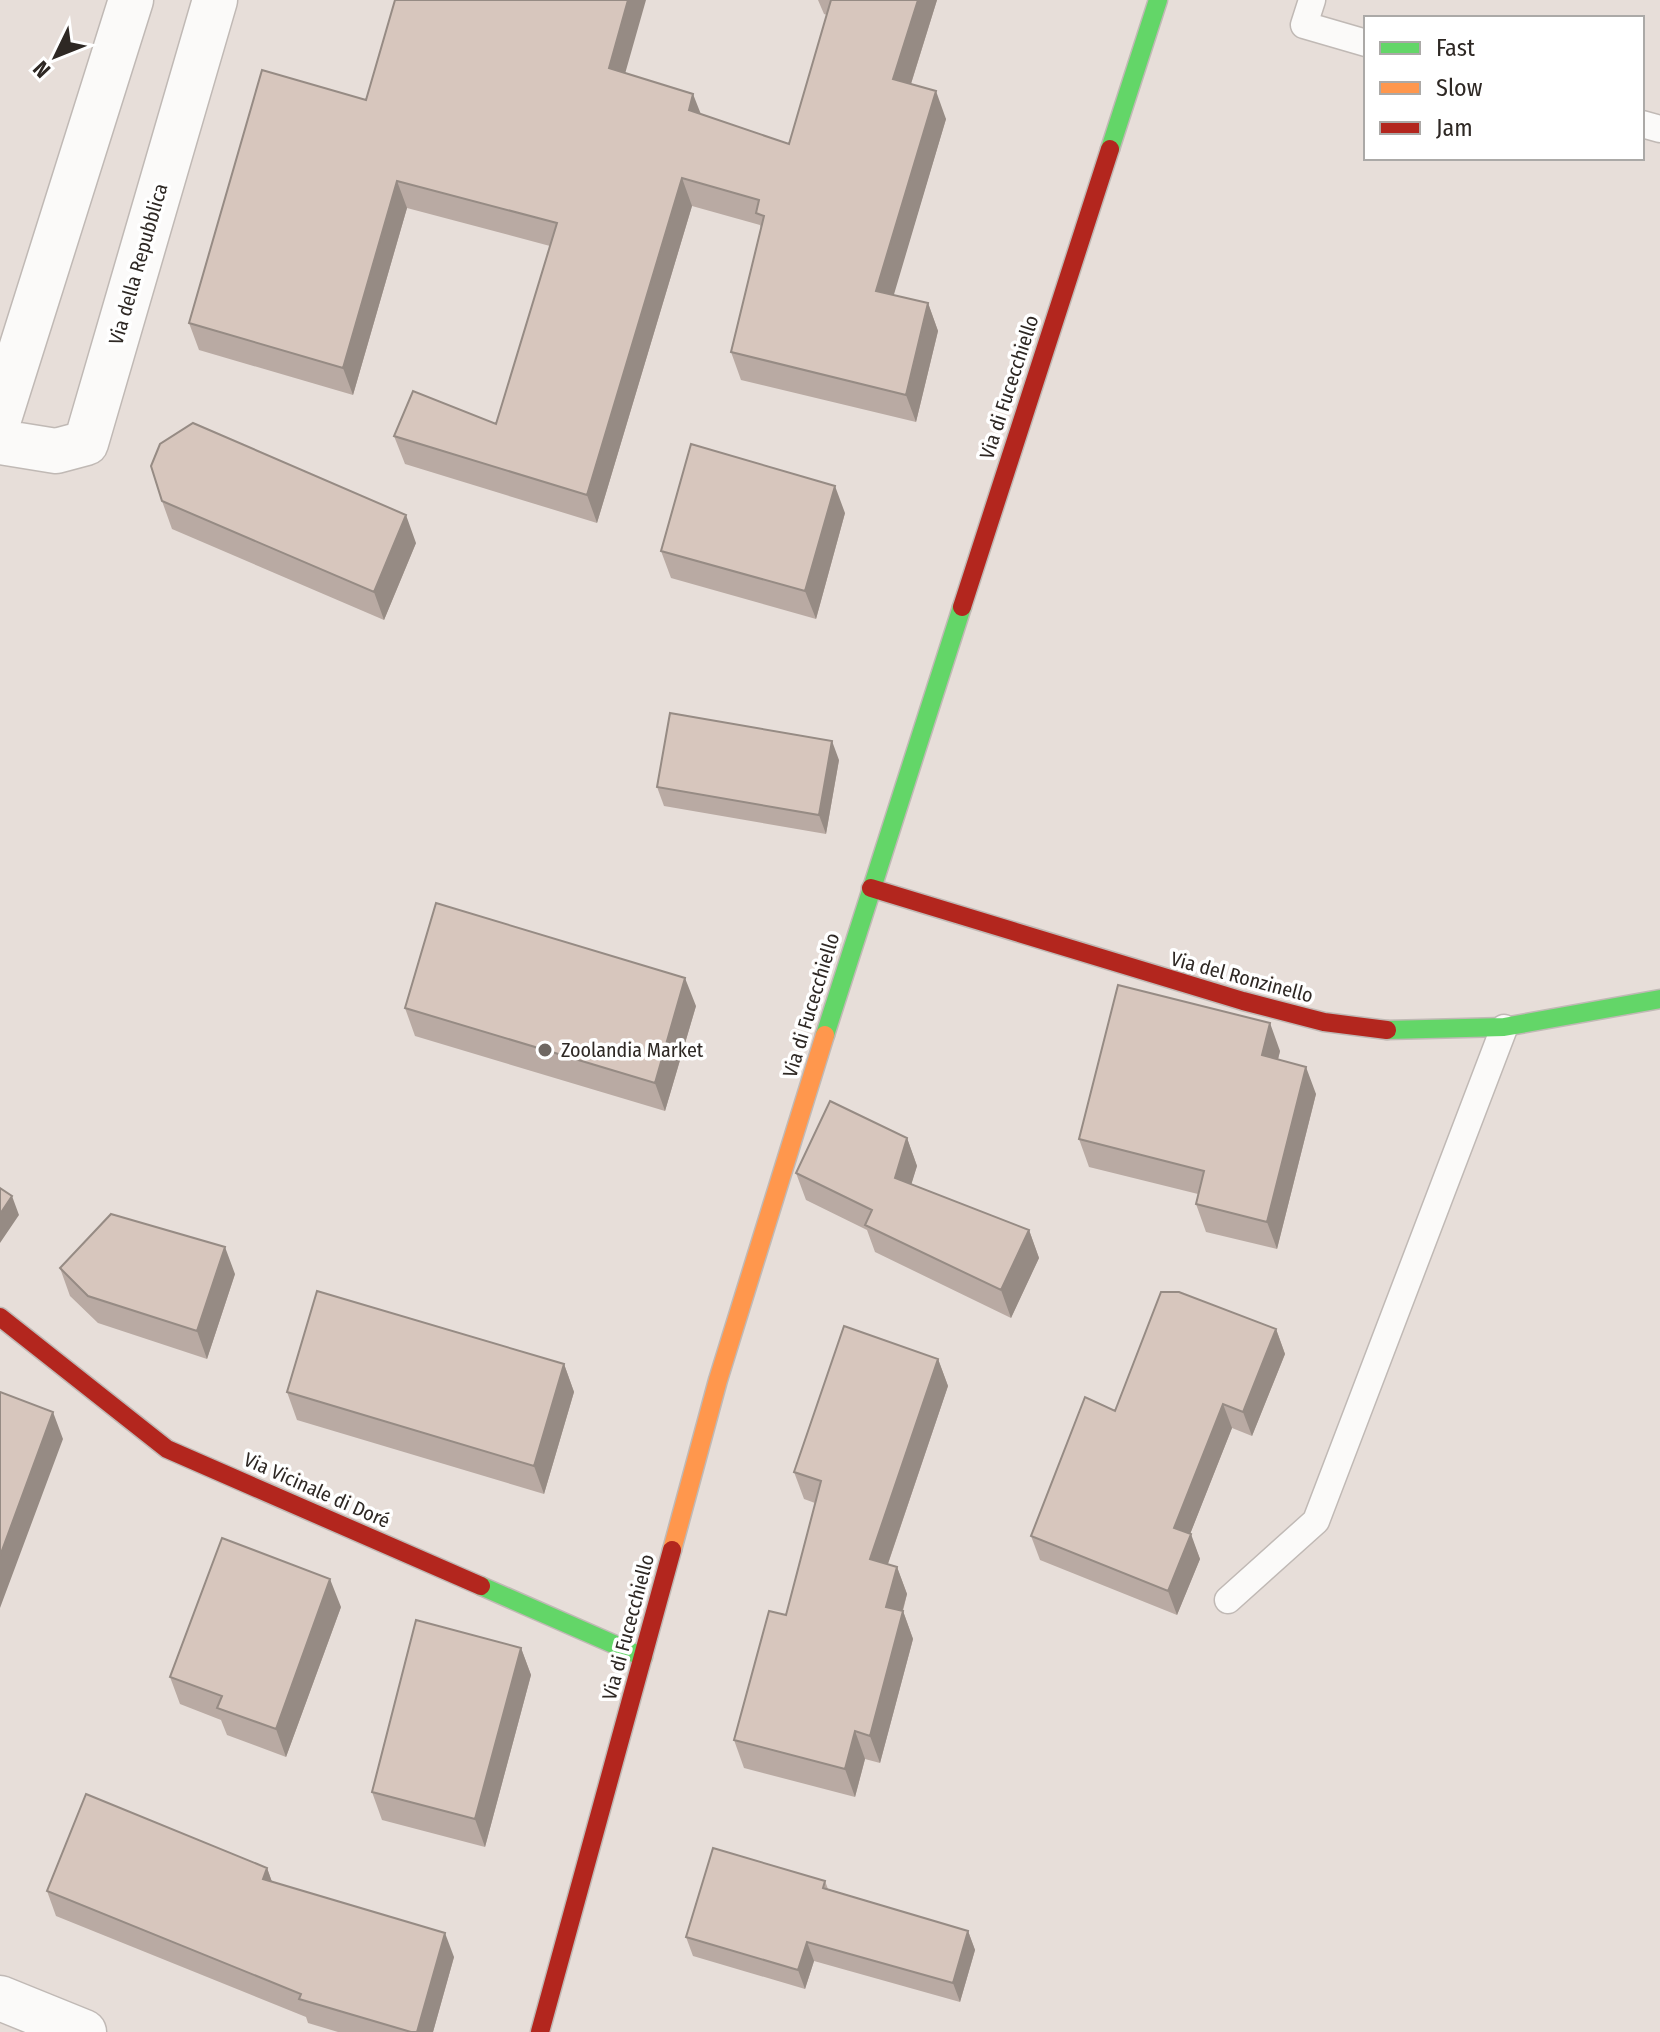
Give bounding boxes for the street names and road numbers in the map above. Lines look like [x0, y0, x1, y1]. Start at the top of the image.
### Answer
street label: Via della Repubblica [104, 181, 172, 347]
street label: Via di Fucecchiello [974, 312, 1044, 462]
street label: Via di Fucecchiello [778, 930, 844, 1080]
street label: Via del Ronzinello [1168, 946, 1316, 1008]
street label: Via Vicinale di Doré [240, 1447, 394, 1533]
street label: Via di Fucecchiello [597, 1551, 659, 1703]

